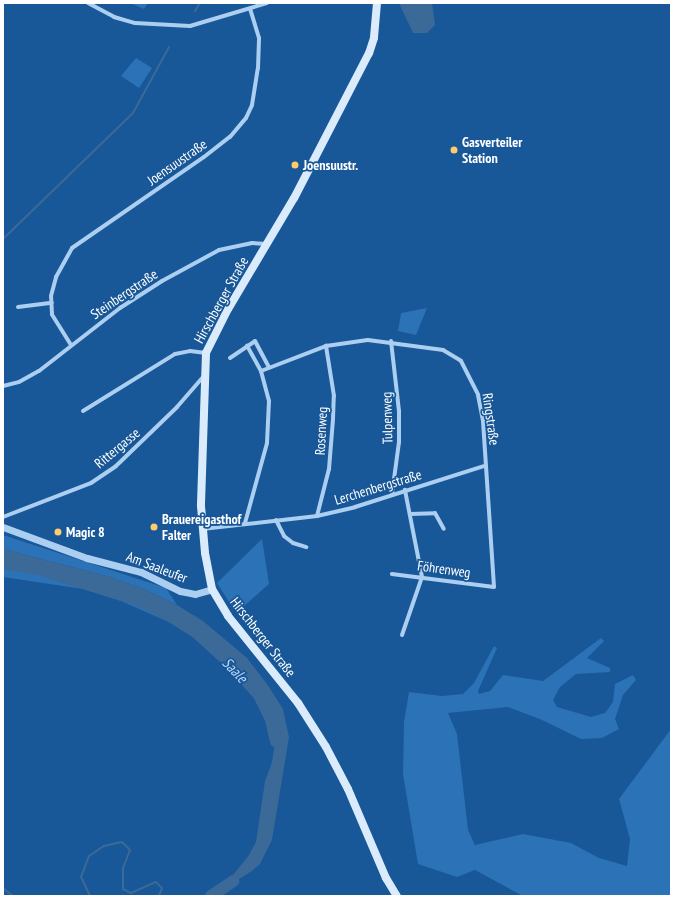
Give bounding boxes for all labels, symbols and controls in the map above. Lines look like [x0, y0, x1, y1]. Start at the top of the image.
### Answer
place label: Gasverteiler Station [462, 134, 522, 166]
street label: Joensuustraße [144, 135, 210, 189]
marker: Gasverteiler Station [449, 145, 459, 155]
place label: Joensuustr. [303, 157, 358, 173]
marker: Joensuustr. [290, 160, 300, 170]
street label: Hirschberger Straße [190, 254, 252, 346]
street label: Steinbergstraße [87, 265, 161, 323]
street label: Tulpenweg [378, 392, 396, 444]
street label: Ringstraße [479, 392, 503, 446]
street label: Rosenweg [311, 406, 331, 456]
street label: Rittergasse [91, 424, 143, 472]
street label: Lerchenbergstraße [332, 466, 424, 508]
place label: Brauereigasthof Falter [162, 511, 241, 544]
marker: Brauereigasthof Falter [149, 522, 159, 532]
place label: Magic 8 [66, 524, 105, 540]
marker: Magic 8 [53, 527, 63, 537]
street label: Am Saaleufer [124, 548, 190, 586]
street label: Föhrenweg [416, 557, 472, 581]
street label: Hirschberger Straße [227, 594, 299, 680]
water label: Saale [219, 654, 251, 686]

